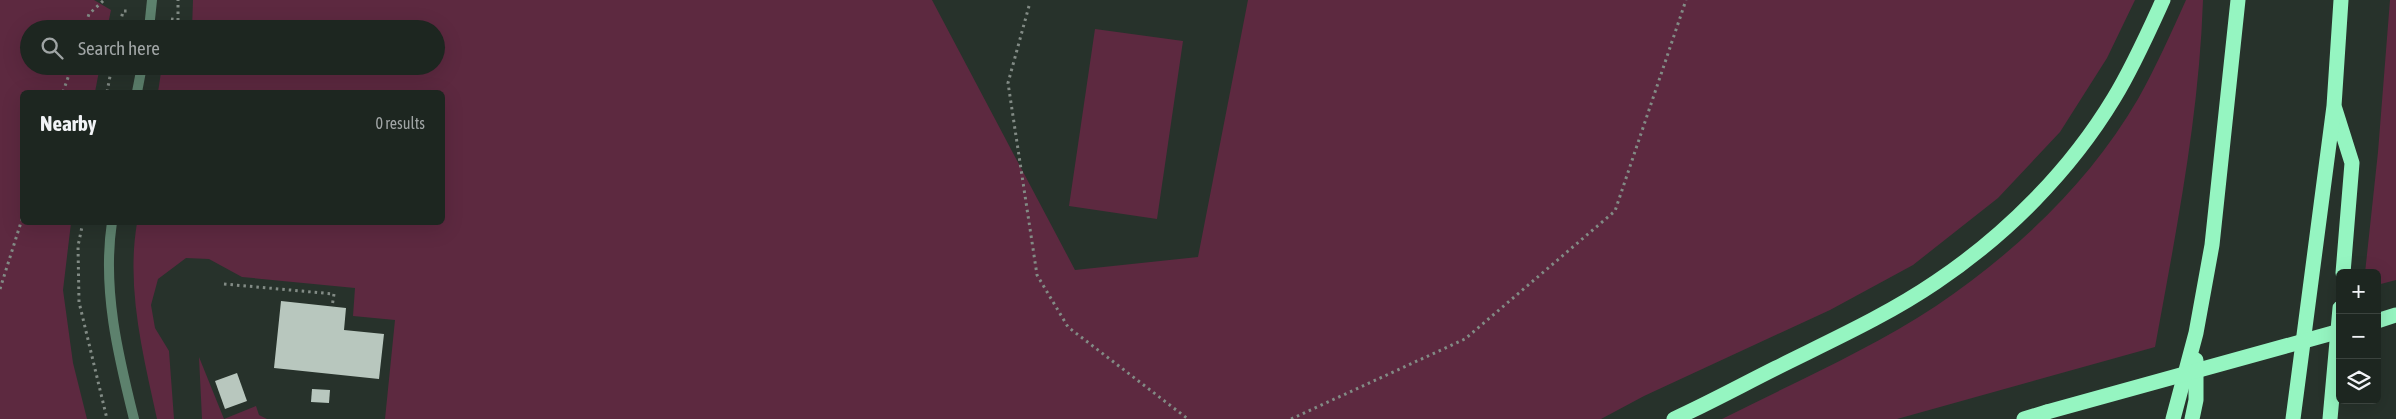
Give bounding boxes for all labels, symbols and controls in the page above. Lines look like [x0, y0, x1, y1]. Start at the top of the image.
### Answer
search box [20, 20, 445, 75]
icon: search [38, 34, 66, 62]
text: Search here [78, 37, 160, 59]
text: Nearby [40, 111, 96, 135]
text: 0 results [375, 114, 425, 132]
map controls [2336, 269, 2381, 404]
button: + [2336, 269, 2381, 314]
button: − [2336, 314, 2381, 359]
button: layers [2336, 359, 2381, 404]

